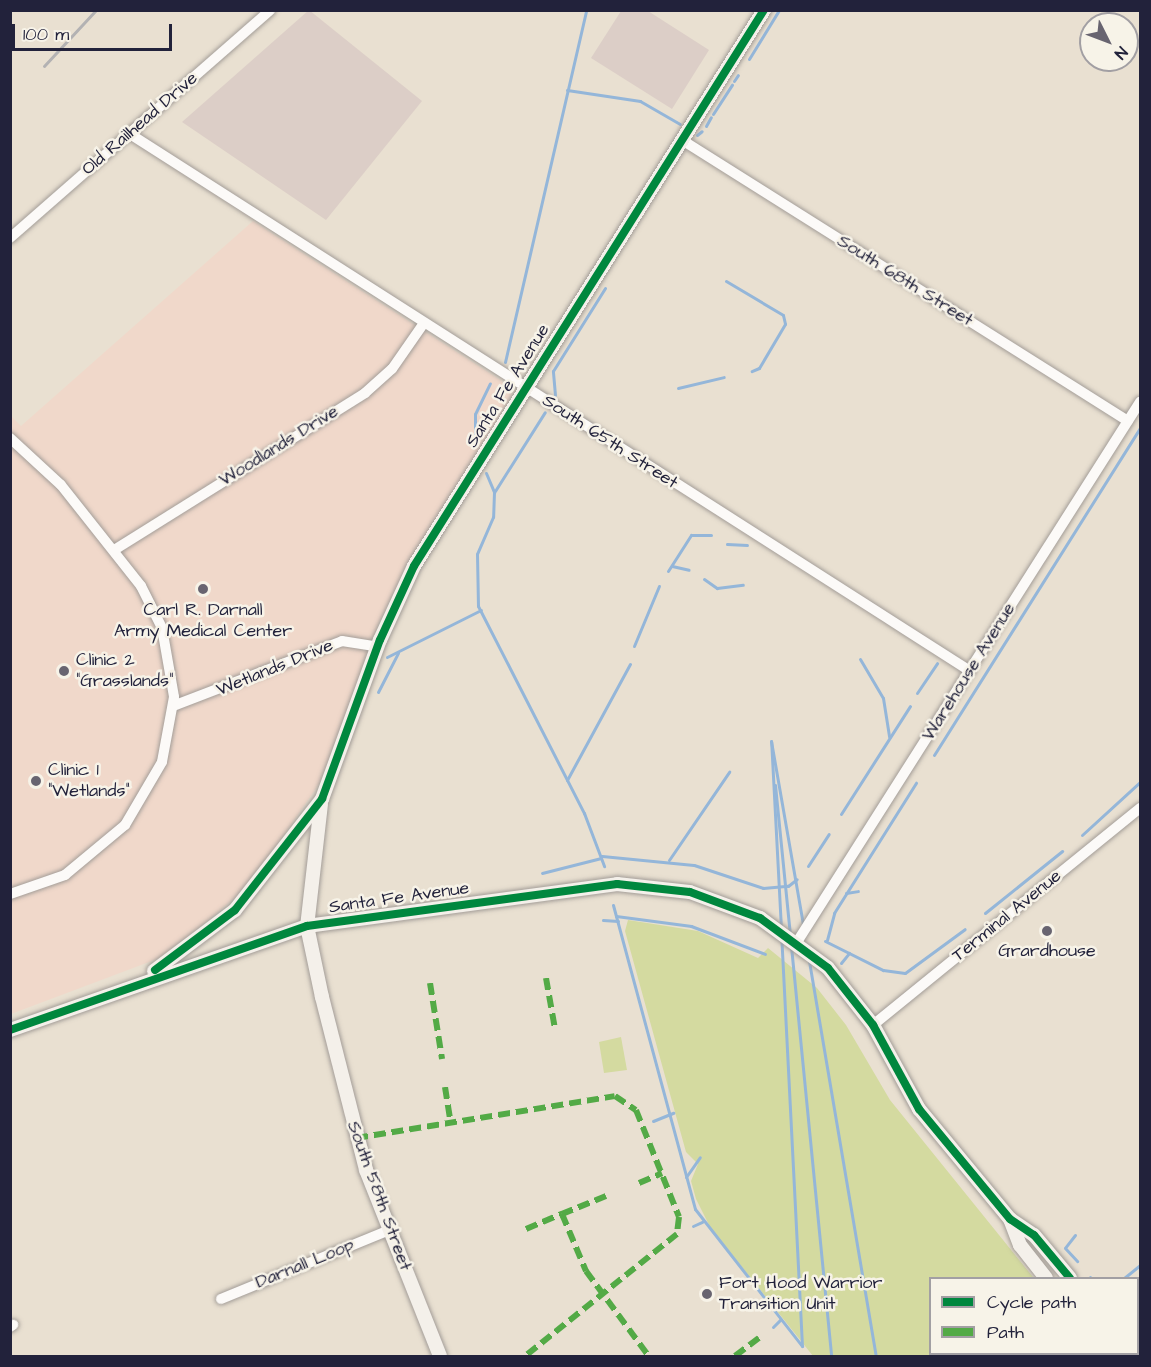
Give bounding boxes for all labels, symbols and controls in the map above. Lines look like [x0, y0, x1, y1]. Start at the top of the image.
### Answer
scale bar [15, 12, 176, 50]
north arrow [1079, 12, 1139, 72]
text: 100 m [23, 22, 69, 47]
text: N [1109, 42, 1132, 64]
street label: Old Railhead Drive [78, 68, 202, 180]
street label: South 68th Street [833, 230, 977, 332]
street label: Santa Fe Avenue [461, 320, 555, 452]
street label: South 65th Street [538, 390, 682, 494]
street label: Woodlands Drive [215, 401, 343, 491]
marker: Carl R. Darnall Army Medical Center [194, 580, 212, 598]
street label: Warehouse Avenue [918, 599, 1020, 745]
place label: Carl R. Darnall Army Medical Center [114, 600, 292, 642]
street label: Wetlands Drive [214, 635, 336, 701]
place label: Clinic 2 "Grasslands" [76, 650, 173, 692]
marker: Clinic 2 "Grasslands" [57, 664, 71, 678]
place label: Clinic 1 "Wetlands" [48, 760, 130, 802]
marker: Clinic 1 "Wetlands" [29, 774, 43, 788]
street label: Terminal Avenue [948, 865, 1066, 967]
street label: Santa Fe Avenue [328, 877, 470, 919]
marker: Grardhouse [1040, 924, 1054, 938]
place label: Grardhouse [998, 940, 1096, 962]
street label: South 58th Street [342, 1118, 416, 1274]
street label: Darnall Loop [252, 1234, 358, 1294]
place label: Fort Hood Warrior Transition Unit [719, 1273, 882, 1316]
legend [929, 1277, 1139, 1355]
marker: Fort Hood Warrior Transition Unit [700, 1287, 714, 1301]
text: Cycle path [987, 1290, 1076, 1315]
text: Path [987, 1320, 1024, 1345]

